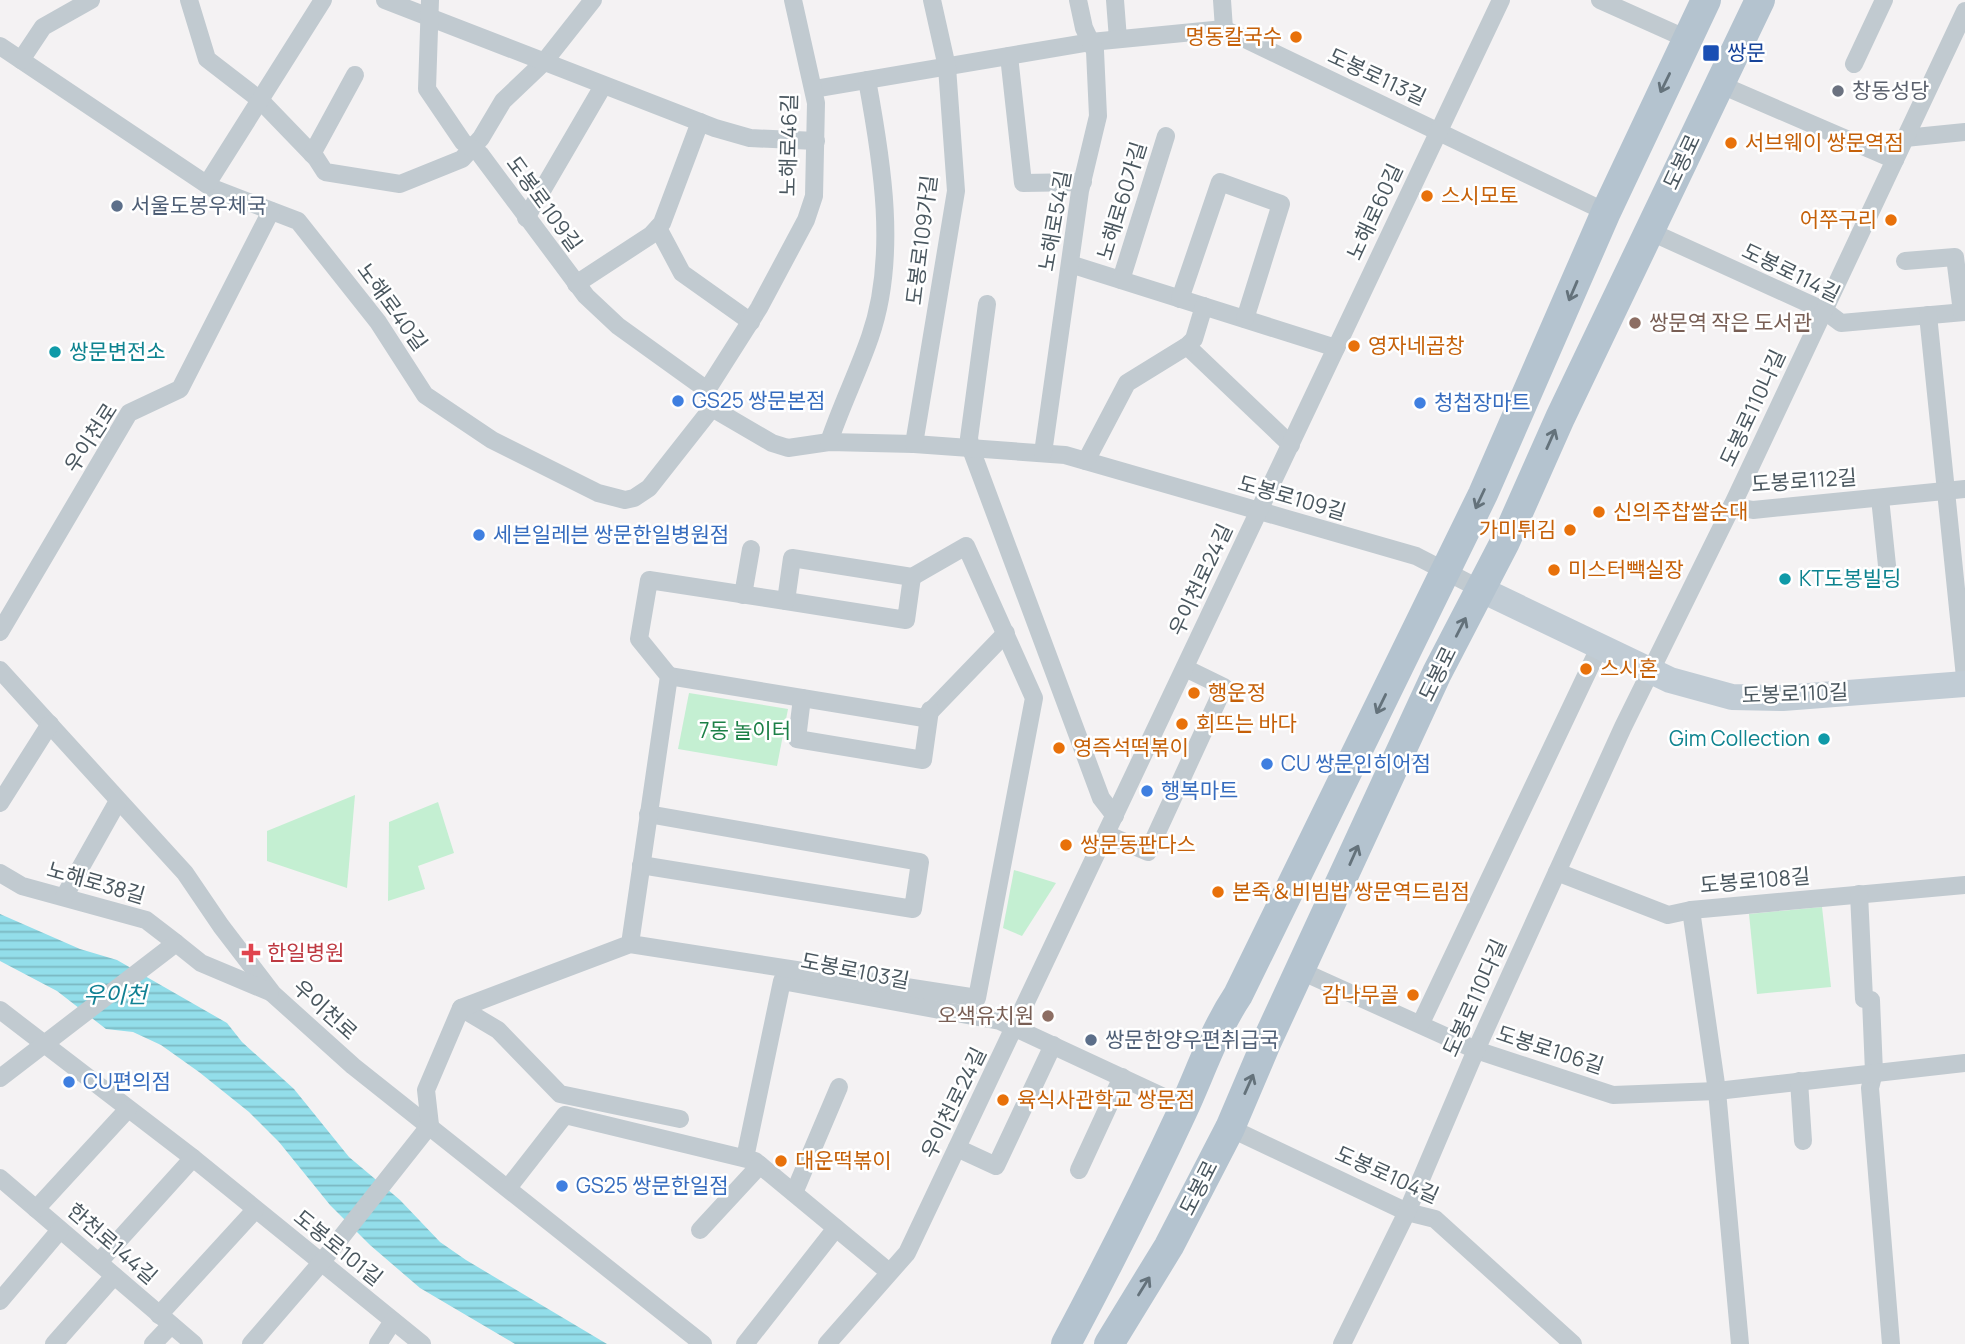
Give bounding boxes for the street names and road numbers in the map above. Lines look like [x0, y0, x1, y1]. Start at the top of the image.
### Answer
street label: 도봉로113길 [1324, 41, 1431, 111]
street label: 노해로46길 [773, 93, 803, 197]
street label: 도봉로 [1656, 129, 1706, 194]
street label: 노해로60가길 [1090, 138, 1152, 263]
street label: 도봉로109길 [501, 150, 589, 257]
street label: 노해로60길 [1340, 159, 1409, 264]
street label: 노해로54길 [1031, 168, 1077, 273]
street label: 도봉로109가길 [899, 173, 943, 306]
street label: 도봉로114길 [1738, 236, 1845, 308]
street label: 노해로40길 [351, 257, 434, 356]
street label: 도봉로110나길 [1713, 345, 1791, 470]
street label: 우이천로 [57, 397, 123, 477]
street label: 도봉로112길 [1750, 462, 1858, 498]
street label: 도봉로109길 [1235, 468, 1350, 526]
street label: 우이천로24길 [1162, 519, 1238, 640]
street label: 도봉로 [1412, 641, 1462, 706]
street label: 도봉로110길 [1741, 677, 1849, 709]
street label: 노해로38길 [44, 855, 149, 909]
street label: 도봉로108길 [1699, 861, 1811, 899]
street label: 도봉로110다길 [1436, 934, 1512, 1061]
street label: 도봉로103길 [799, 946, 912, 994]
street label: 우이천로 [288, 973, 364, 1046]
street label: 도봉로106길 [1493, 1019, 1608, 1080]
street label: 우이천로24길 [914, 1042, 992, 1163]
street label: 도봉로104길 [1331, 1139, 1444, 1209]
street label: 도봉로 [1172, 1155, 1224, 1220]
street label: 한천로144길 [62, 1196, 164, 1290]
street label: 도봉로101길 [288, 1203, 389, 1292]

